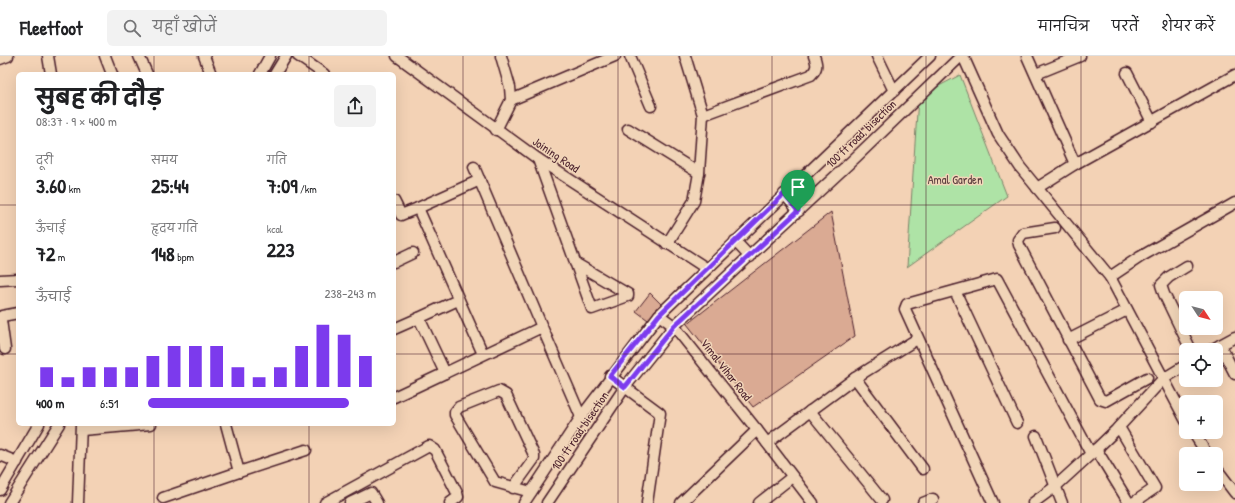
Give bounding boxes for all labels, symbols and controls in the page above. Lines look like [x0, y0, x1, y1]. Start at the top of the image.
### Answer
search box [107, 10, 387, 46]
text: Fleetfoot [20, 15, 83, 41]
text: यहाँ खोजें [153, 16, 217, 37]
text: मानचित्र [1038, 16, 1089, 35]
text: परतें [1111, 16, 1139, 35]
text: शेयर करें [1161, 16, 1215, 35]
icon: search [121, 17, 143, 39]
text: सुबह की दौड़ [36, 82, 163, 112]
button: share [334, 85, 376, 127]
street label: 100 ft road, bisection [822, 96, 900, 172]
text: 08:37 · 9 × 400 m [36, 112, 117, 130]
street label: Joining Road [529, 133, 583, 177]
text: दूरी [36, 153, 53, 167]
text: समय [151, 153, 178, 167]
text: गति [267, 153, 287, 167]
pin [781, 170, 815, 211]
park label: Amal Garden [928, 171, 982, 188]
text: 3.60 [36, 172, 66, 199]
text: 25:44 [151, 172, 189, 199]
text: 7:09 [267, 172, 298, 199]
icon: arrive [787, 176, 809, 198]
text: km [66, 182, 81, 196]
text: /km [298, 182, 317, 196]
text: ऊँचाई [36, 221, 66, 235]
text: हृदय गति [151, 221, 198, 235]
text: kcal [267, 222, 283, 236]
text: 223 [267, 236, 294, 263]
text: 72 [36, 240, 55, 267]
text: 148 [151, 240, 175, 267]
text: m [55, 250, 65, 264]
text: bpm [175, 250, 194, 264]
text: 238–243 m [324, 284, 376, 302]
text: ऊँचाई [36, 287, 71, 305]
north arrow [1179, 291, 1223, 335]
map controls [1179, 291, 1223, 491]
street label: Vimal Vihar Road [697, 335, 756, 405]
button: locate [1179, 343, 1223, 387]
street label: 100 ft road, bisection [547, 388, 612, 474]
text: 400 m [36, 394, 64, 412]
text: 6:51 [100, 394, 118, 412]
button: + [1179, 395, 1223, 439]
button: − [1179, 447, 1223, 491]

